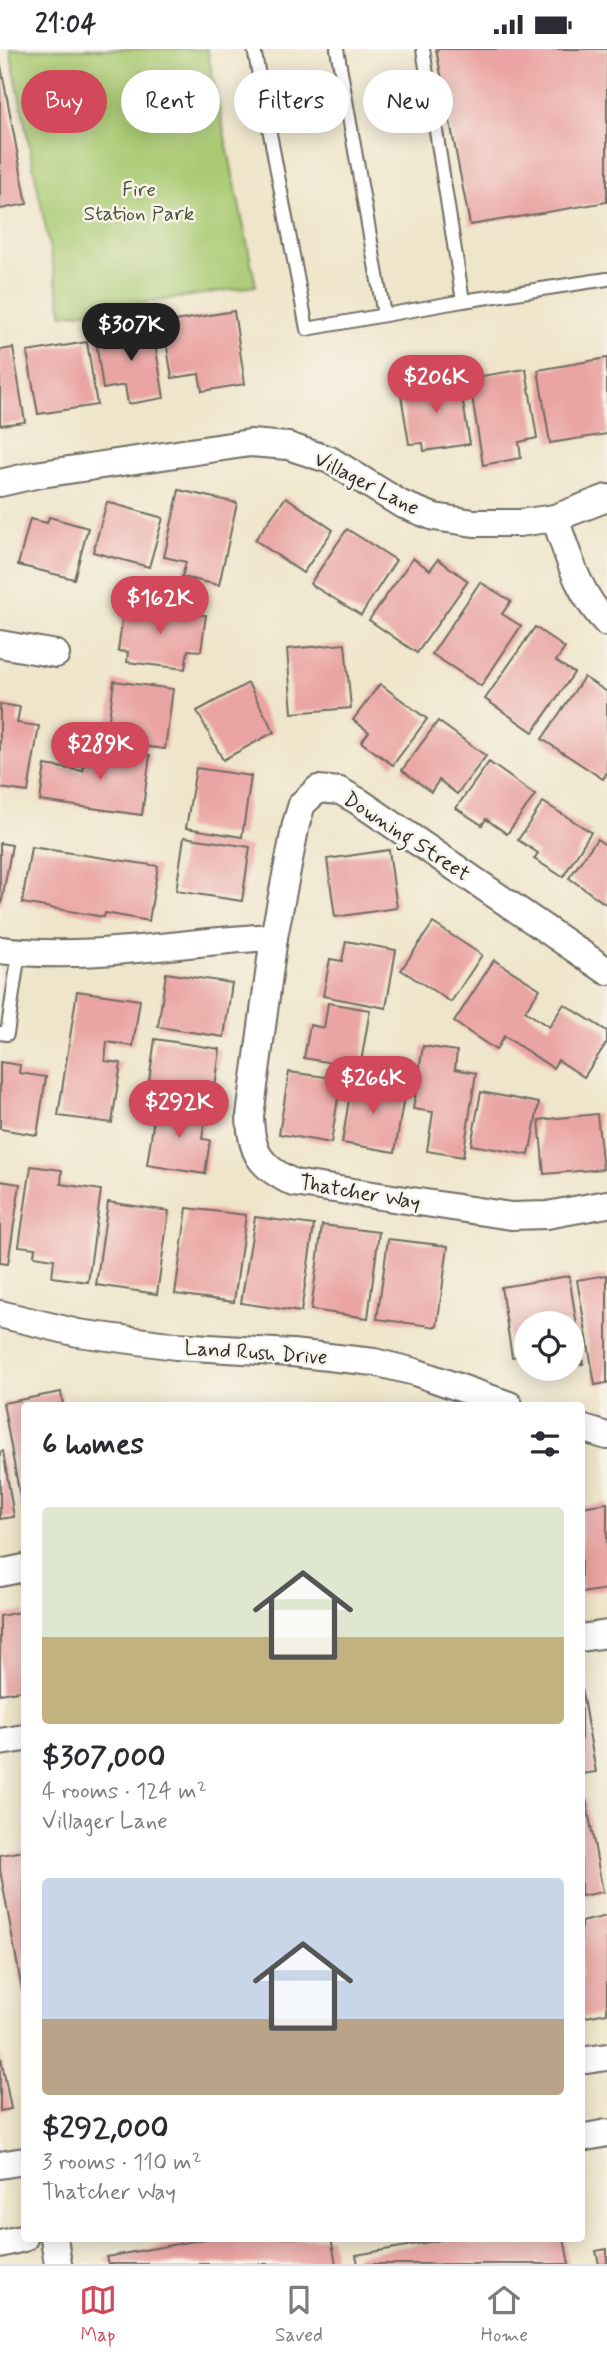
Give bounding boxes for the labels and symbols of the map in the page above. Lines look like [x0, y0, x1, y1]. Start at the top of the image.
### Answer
park label: Fire Station Park [84, 176, 195, 228]
pin: $307K [82, 303, 180, 363]
pin: $206K [387, 355, 485, 415]
street label: Villager Lane [309, 445, 424, 522]
pin: $162K [111, 577, 209, 636]
pin: $289K [51, 723, 149, 782]
street label: Downing Street [337, 785, 475, 890]
pin: $266K [324, 1056, 422, 1116]
pin: $292K [130, 1081, 228, 1140]
street label: Thatcher Way [297, 1169, 423, 1217]
street label: Land Rush Drive [183, 1334, 328, 1372]

